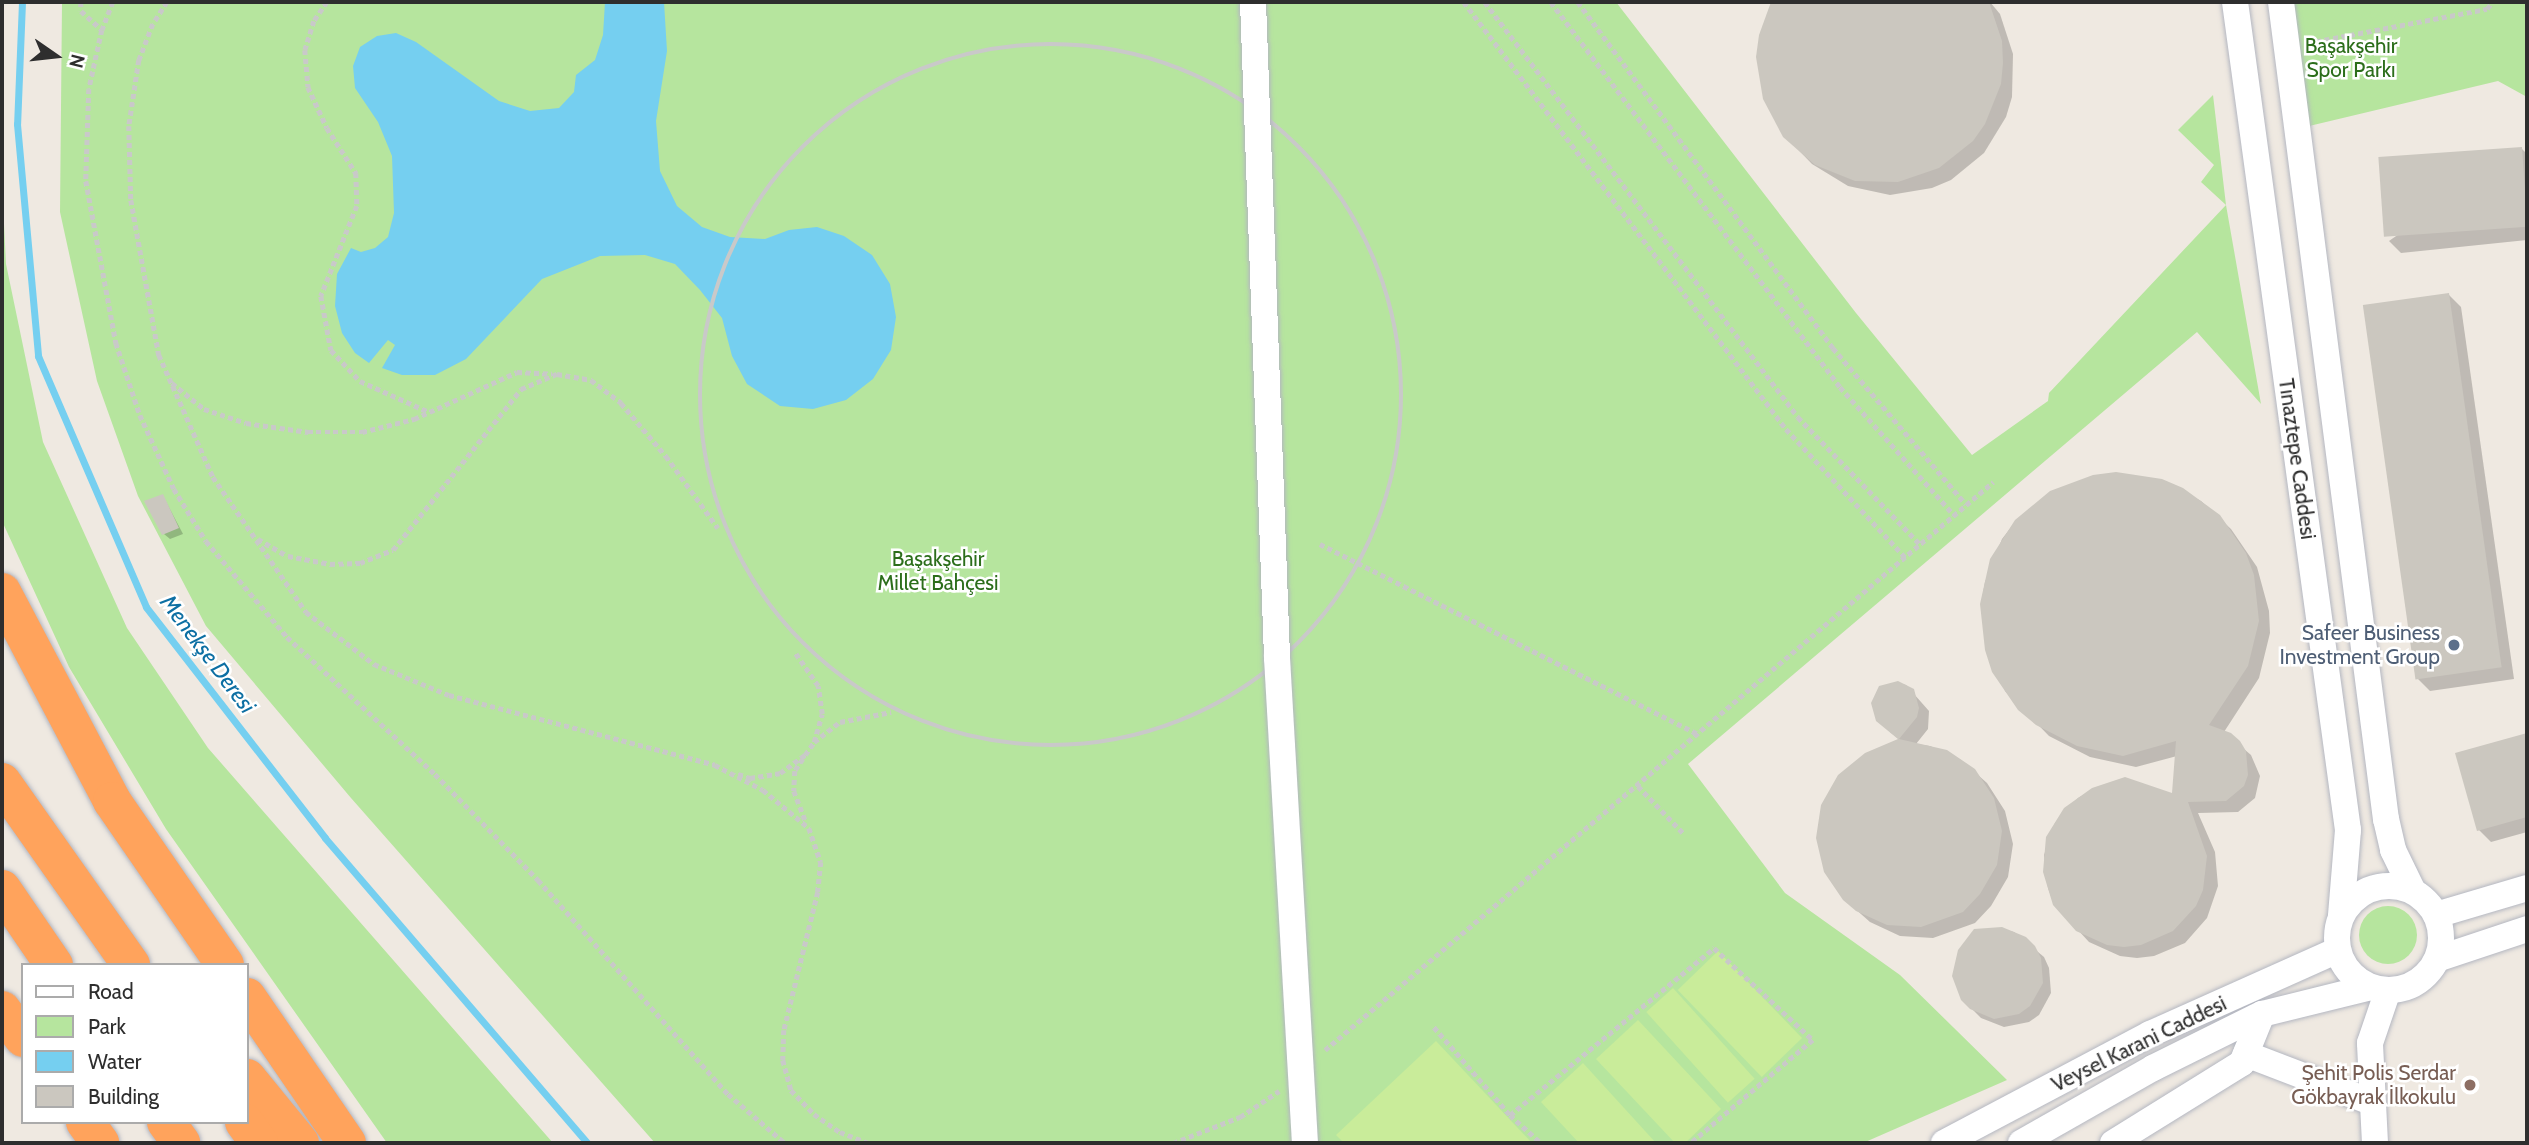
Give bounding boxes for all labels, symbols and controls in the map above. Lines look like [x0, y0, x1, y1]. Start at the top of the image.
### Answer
north arrow [21, 21, 91, 91]
park label: Başakşehir Spor Parkı [2305, 33, 2397, 83]
text: N [64, 52, 90, 71]
street label: Tınaztepe Caddesi [2273, 377, 2321, 541]
park label: Başakşehir Millet Bahçesi [878, 546, 998, 596]
water label: Menekşe Deresi [154, 589, 262, 719]
place label: Safeer Business Investment Group [2280, 620, 2440, 670]
marker: Safeer Business Investment Group [2446, 637, 2462, 653]
legend [21, 963, 248, 1124]
text: Road [88, 979, 134, 1004]
street label: Veysel Karani Caddesi [2047, 991, 2231, 1097]
text: Park [88, 1014, 126, 1039]
text: Water [88, 1049, 141, 1074]
place label: Şehit Polis Serdar Gökbayrak İlkokulu [2291, 1060, 2456, 1110]
marker: Şehit Polis Serdar Gökbayrak İlkokulu [2462, 1077, 2478, 1093]
text: Building [88, 1084, 159, 1109]

